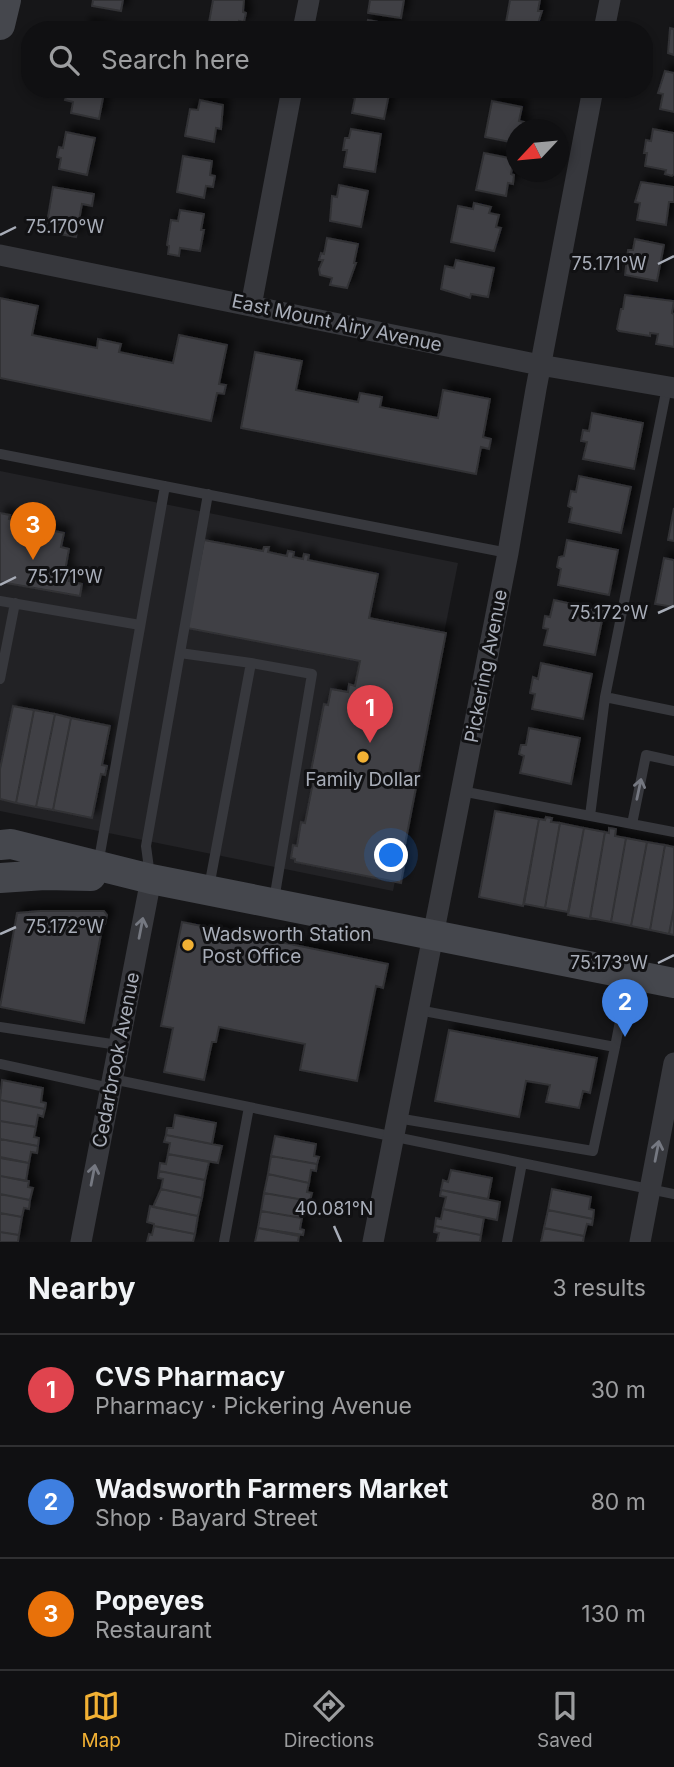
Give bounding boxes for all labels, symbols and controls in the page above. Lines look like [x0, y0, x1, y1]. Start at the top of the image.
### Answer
search box [21, 21, 653, 98]
icon: search [45, 41, 83, 79]
text: Search here [101, 44, 250, 75]
north arrow [506, 119, 569, 182]
text: 75.170°W [26, 216, 105, 237]
text: 75.171°W [572, 253, 647, 274]
street label: East Mount Airy Avenue [230, 289, 444, 357]
pin: 3 [10, 502, 56, 560]
text: 75.171°W [28, 566, 103, 587]
street label: Pickering Avenue [460, 587, 512, 745]
text: 75.172°W [570, 602, 649, 623]
pin: 1 [347, 685, 393, 743]
marker: Family Dollar [355, 749, 371, 765]
place label: Family Dollar [305, 768, 421, 791]
one-way arrow [632, 778, 646, 801]
your location [374, 838, 408, 872]
text: 75.172°W [26, 916, 105, 937]
one-way arrow [135, 917, 149, 939]
place label: Wadsworth Station Post Office [202, 923, 372, 968]
marker: Wadsworth Station Post Office [180, 937, 196, 953]
text: 75.173°W [570, 952, 648, 973]
street label: Cedarbrook Avenue [88, 970, 144, 1150]
pin: 2 [602, 979, 648, 1037]
one-way arrow [651, 1140, 664, 1163]
one-way arrow [87, 1164, 101, 1187]
text: 40.081°N [295, 1198, 373, 1219]
text: Nearby [28, 1270, 136, 1306]
text: 3 results [553, 1274, 646, 1302]
text: CVS Pharmacy [95, 1361, 285, 1392]
text: 1 [46, 1376, 56, 1404]
text: 30 m [591, 1376, 646, 1404]
text: Pharmacy · Pickering Avenue [95, 1392, 412, 1420]
text: Wadsworth Farmers Market [95, 1473, 448, 1504]
text: 2 [44, 1488, 58, 1516]
text: 80 m [591, 1488, 646, 1516]
text: Shop · Bayard Street [95, 1504, 318, 1532]
text: Popeyes [95, 1585, 204, 1616]
text: 3 [44, 1600, 58, 1628]
text: 130 m [581, 1600, 646, 1628]
text: Restaurant [95, 1616, 212, 1644]
tab: Map [81, 1687, 121, 1752]
tab: Directions [284, 1687, 374, 1752]
tab: Saved [537, 1687, 593, 1752]

